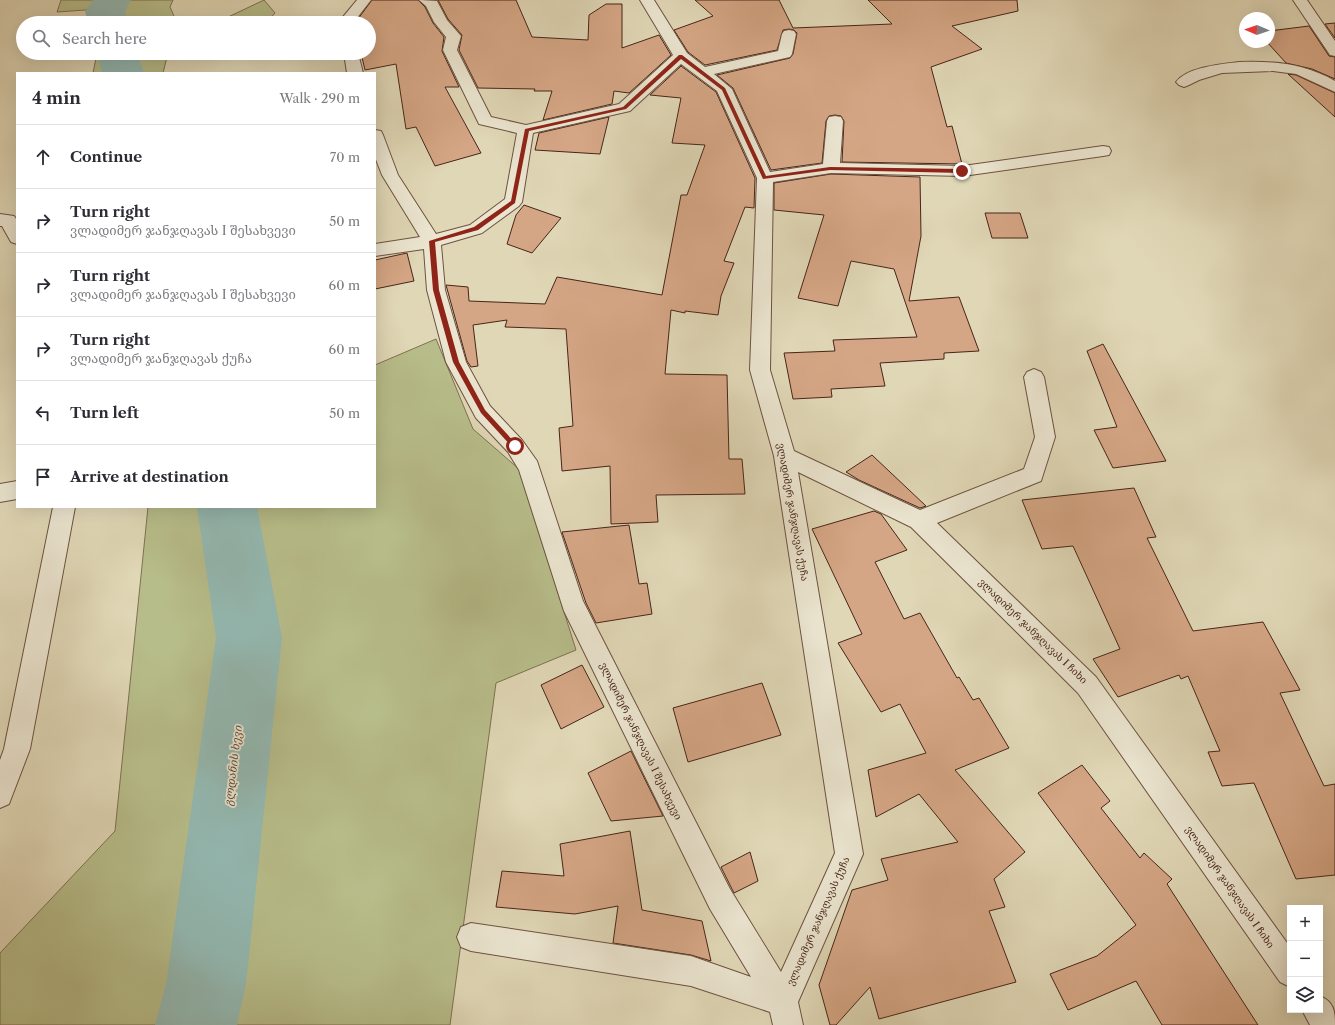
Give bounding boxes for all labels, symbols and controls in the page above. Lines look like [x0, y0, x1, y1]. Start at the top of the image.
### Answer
north arrow [1239, 12, 1275, 48]
search box [16, 16, 376, 60]
icon: search [30, 27, 52, 49]
text: Search here [62, 29, 147, 48]
text: 4 min [32, 88, 81, 108]
text: Walk · 290 m [279, 90, 360, 106]
icon: ahead [32, 146, 54, 168]
text: Continue [70, 147, 142, 166]
text: 70 m [330, 149, 360, 165]
route end [953, 162, 971, 180]
text: Turn right [70, 202, 150, 221]
icon: right [32, 210, 54, 232]
text: 50 m [329, 213, 360, 229]
text: ვლადიმერ ჯანჯღავას I შესახვევი [70, 222, 296, 238]
text: Turn right [70, 266, 150, 285]
icon: right [32, 274, 54, 296]
text: 60 m [329, 277, 360, 293]
text: ვლადიმერ ჯანჯღავას I შესახვევი [70, 286, 296, 302]
text: Turn right [70, 330, 150, 349]
icon: right [32, 338, 54, 360]
text: 60 m [329, 341, 360, 357]
text: ვლადიმერ ჯანჯღავას ქუჩა [70, 350, 252, 366]
icon: left [32, 402, 54, 424]
text: Turn left [70, 403, 139, 422]
text: 50 m [329, 405, 360, 421]
route start [506, 437, 524, 455]
street label: ვლადიმერ ჯანჯღავას ქუჩა [774, 442, 812, 582]
icon: arrive [32, 466, 54, 488]
text: Arrive at destination [70, 467, 229, 486]
street label: ვლადიმერ ჯანჯღავას I ჩიხი [976, 576, 1090, 687]
street label: ვლადიმერ ჯანჯღავას I შესახვევი [597, 660, 685, 822]
water label: გლდანის ხევი [221, 724, 245, 807]
street label: ვლადიმერ ჯანჯღავას I ჩიხი [1183, 823, 1277, 951]
street label: ვლადიმერ ჯანჯღავას ქუჩა [784, 854, 852, 988]
map controls [1287, 905, 1323, 1013]
button: + [1287, 905, 1323, 941]
button: − [1287, 941, 1323, 977]
button: layers [1287, 977, 1323, 1013]

